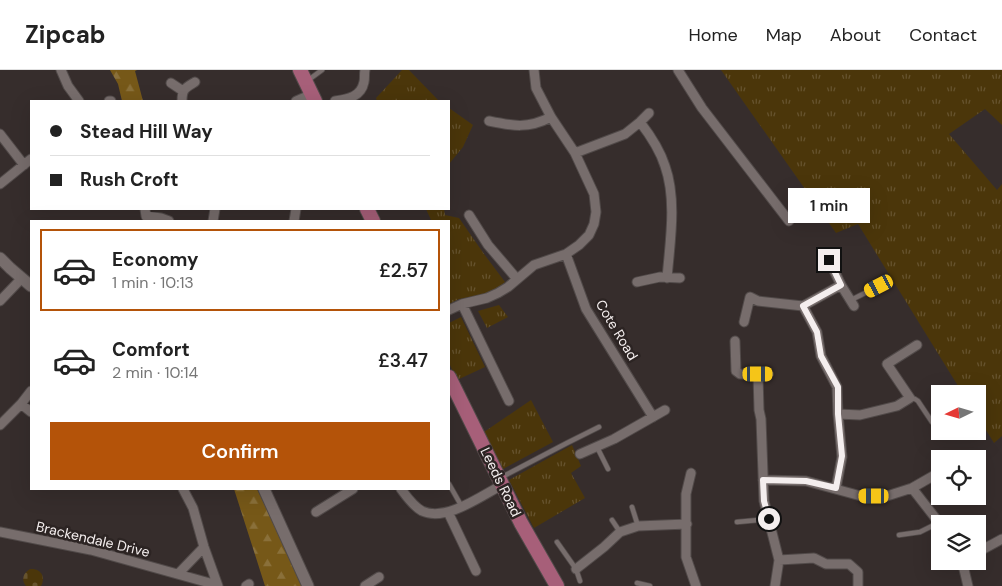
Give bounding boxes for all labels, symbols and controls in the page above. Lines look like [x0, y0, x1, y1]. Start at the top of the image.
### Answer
text: Zipcab [25, 19, 106, 50]
text: Home [688, 23, 738, 47]
text: Map [766, 23, 802, 47]
text: About [830, 23, 881, 47]
text: Contact [909, 23, 977, 47]
text: Stead Hill Way [80, 119, 213, 144]
text: Rush Croft [80, 167, 179, 192]
callout: 1 min [788, 188, 870, 222]
text: 1 min [810, 195, 848, 216]
text: Economy [112, 247, 199, 272]
icon: car [52, 248, 97, 293]
route end [818, 249, 840, 271]
text: £2.57 [379, 258, 428, 283]
text: 1 min · 10:13 [112, 272, 194, 293]
car [862, 273, 895, 299]
street label: Cote Road [592, 296, 642, 364]
text: Comfort [112, 337, 190, 362]
icon: car [52, 338, 97, 383]
text: £3.47 [378, 348, 428, 373]
text: 2 min · 10:14 [112, 362, 198, 383]
car [743, 367, 773, 382]
north arrow [931, 385, 986, 440]
map controls [931, 385, 986, 570]
button: Confirm [50, 422, 430, 480]
street label: Leeds Road [476, 444, 526, 520]
button: locate [931, 450, 986, 505]
car [859, 489, 889, 504]
route start [758, 508, 780, 530]
button: layers [931, 515, 986, 570]
street label: Brackendale Drive [34, 517, 152, 561]

